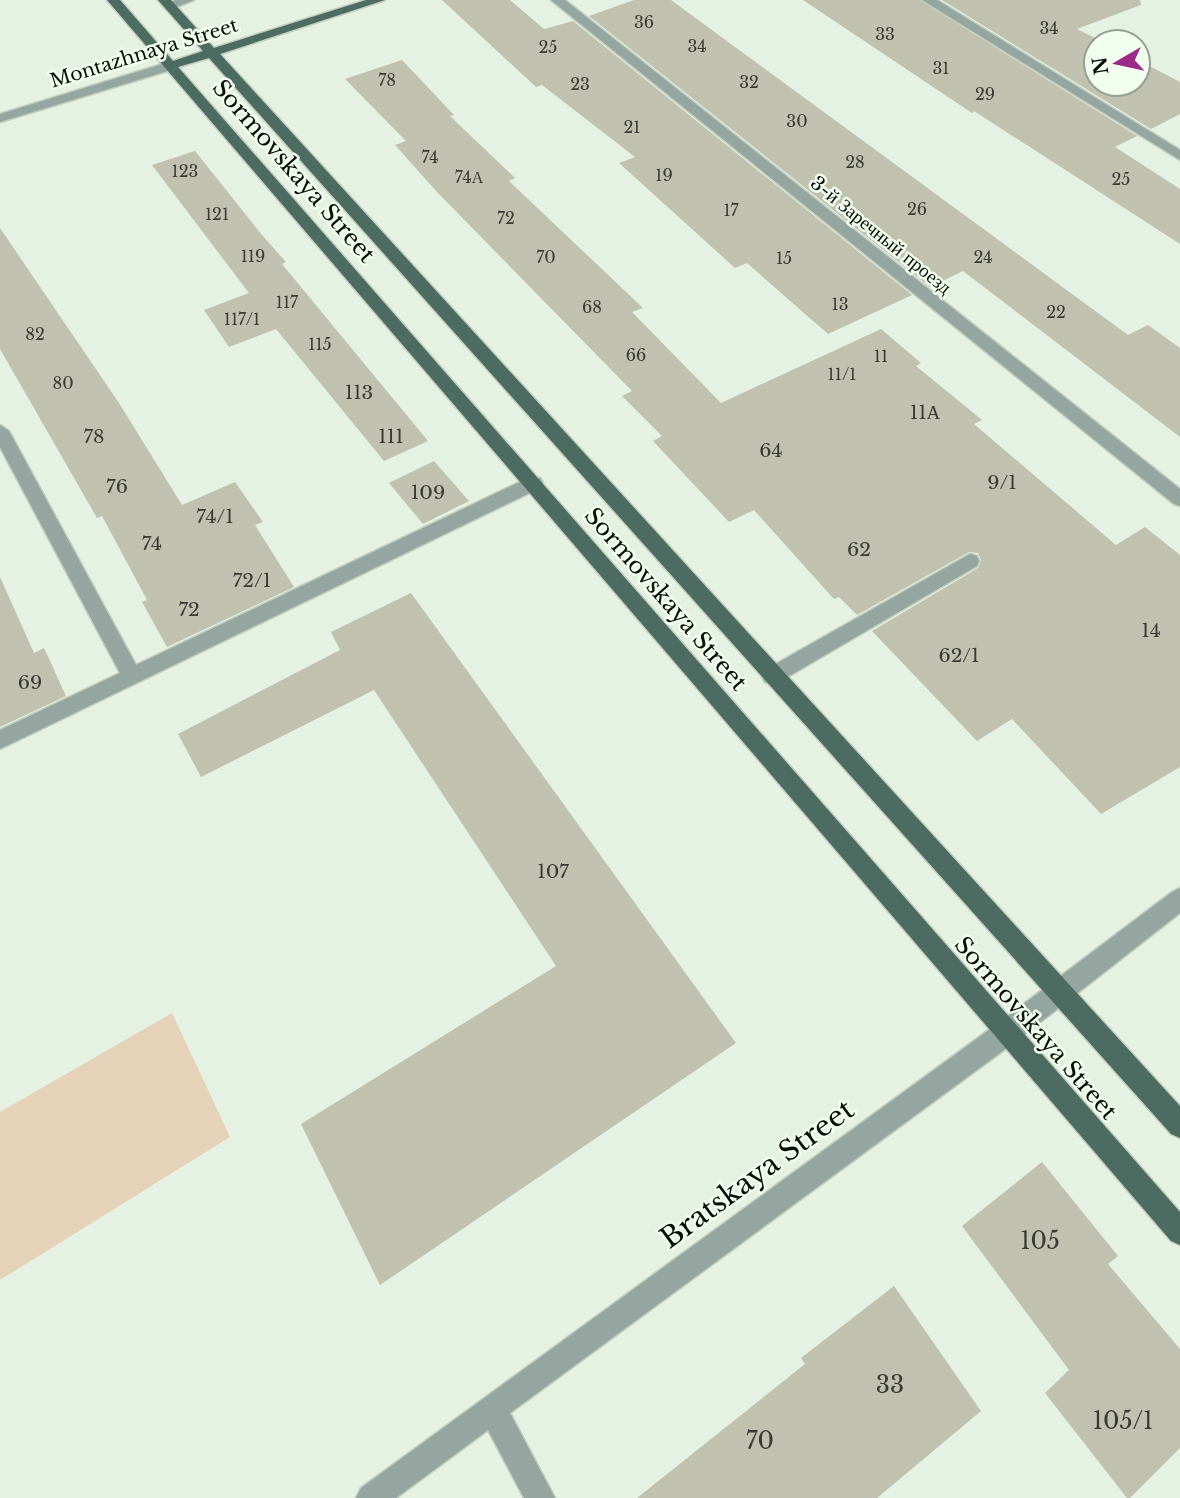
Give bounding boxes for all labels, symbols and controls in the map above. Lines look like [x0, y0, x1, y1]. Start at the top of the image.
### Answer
house number: 36 [634, 12, 654, 32]
street label: Montazhnaya Street [47, 13, 241, 93]
house number: 34 [1039, 18, 1059, 38]
house number: 33 [875, 24, 895, 44]
north arrow [1082, 28, 1152, 98]
house number: 34 [687, 36, 707, 56]
house number: 25 [539, 37, 557, 57]
text: N [1088, 55, 1113, 76]
house number: 31 [933, 58, 950, 78]
house number: 78 [378, 70, 396, 90]
house number: 32 [739, 72, 759, 92]
street label: Sormovskaya Street [207, 74, 381, 269]
house number: 23 [570, 74, 590, 94]
house number: 29 [975, 84, 995, 104]
house number: 30 [786, 111, 808, 131]
house number: 21 [624, 117, 641, 137]
house number: 74 [421, 147, 439, 167]
house number: 28 [845, 152, 865, 172]
house number: 123 [172, 161, 198, 181]
house number: 19 [655, 165, 673, 185]
house number: 74А [455, 167, 484, 187]
house number: 25 [1112, 169, 1130, 189]
street label: 3-й Заречный проезд [806, 171, 956, 299]
house number: 26 [907, 199, 927, 219]
house number: 17 [723, 200, 740, 220]
house number: 121 [205, 204, 229, 224]
house number: 72 [497, 208, 515, 228]
house number: 119 [241, 246, 265, 266]
house number: 70 [536, 247, 556, 267]
house number: 24 [973, 247, 993, 267]
house number: 15 [776, 248, 792, 268]
house number: 117 [276, 292, 299, 312]
house number: 13 [832, 294, 849, 314]
house number: 68 [582, 297, 602, 317]
house number: 22 [1046, 302, 1066, 322]
house number: 117/1 [224, 309, 260, 329]
house number: 82 [25, 324, 45, 344]
house number: 115 [308, 334, 332, 354]
house number: 66 [626, 345, 646, 365]
house number: 11 [874, 346, 888, 366]
house number: 11/1 [828, 364, 856, 384]
house number: 80 [52, 373, 74, 393]
house number: 113 [345, 381, 373, 404]
house number: 11А [910, 401, 941, 424]
house number: 78 [83, 425, 105, 448]
house number: 111 [378, 425, 404, 448]
house number: 64 [759, 439, 783, 462]
house number: 9/1 [987, 471, 1017, 494]
house number: 76 [106, 475, 128, 498]
house number: 109 [411, 481, 445, 504]
street label: Sormovskaya Street [579, 502, 753, 697]
house number: 74/1 [196, 505, 234, 528]
house number: 74 [142, 532, 162, 555]
house number: 62 [847, 538, 871, 561]
house number: 72/1 [233, 569, 271, 592]
house number: 72 [178, 598, 200, 621]
house number: 14 [1141, 619, 1161, 642]
house number: 62/1 [938, 644, 980, 667]
house number: 69 [18, 671, 42, 694]
house number: 107 [537, 860, 569, 883]
street label: Sormovskaya Street [949, 931, 1123, 1126]
street label: Bratskaya Street [653, 1092, 861, 1256]
house number: 105 [1020, 1227, 1060, 1255]
house number: 33 [876, 1371, 904, 1399]
house number: 105/1 [1093, 1407, 1153, 1435]
house number: 70 [746, 1427, 774, 1455]

